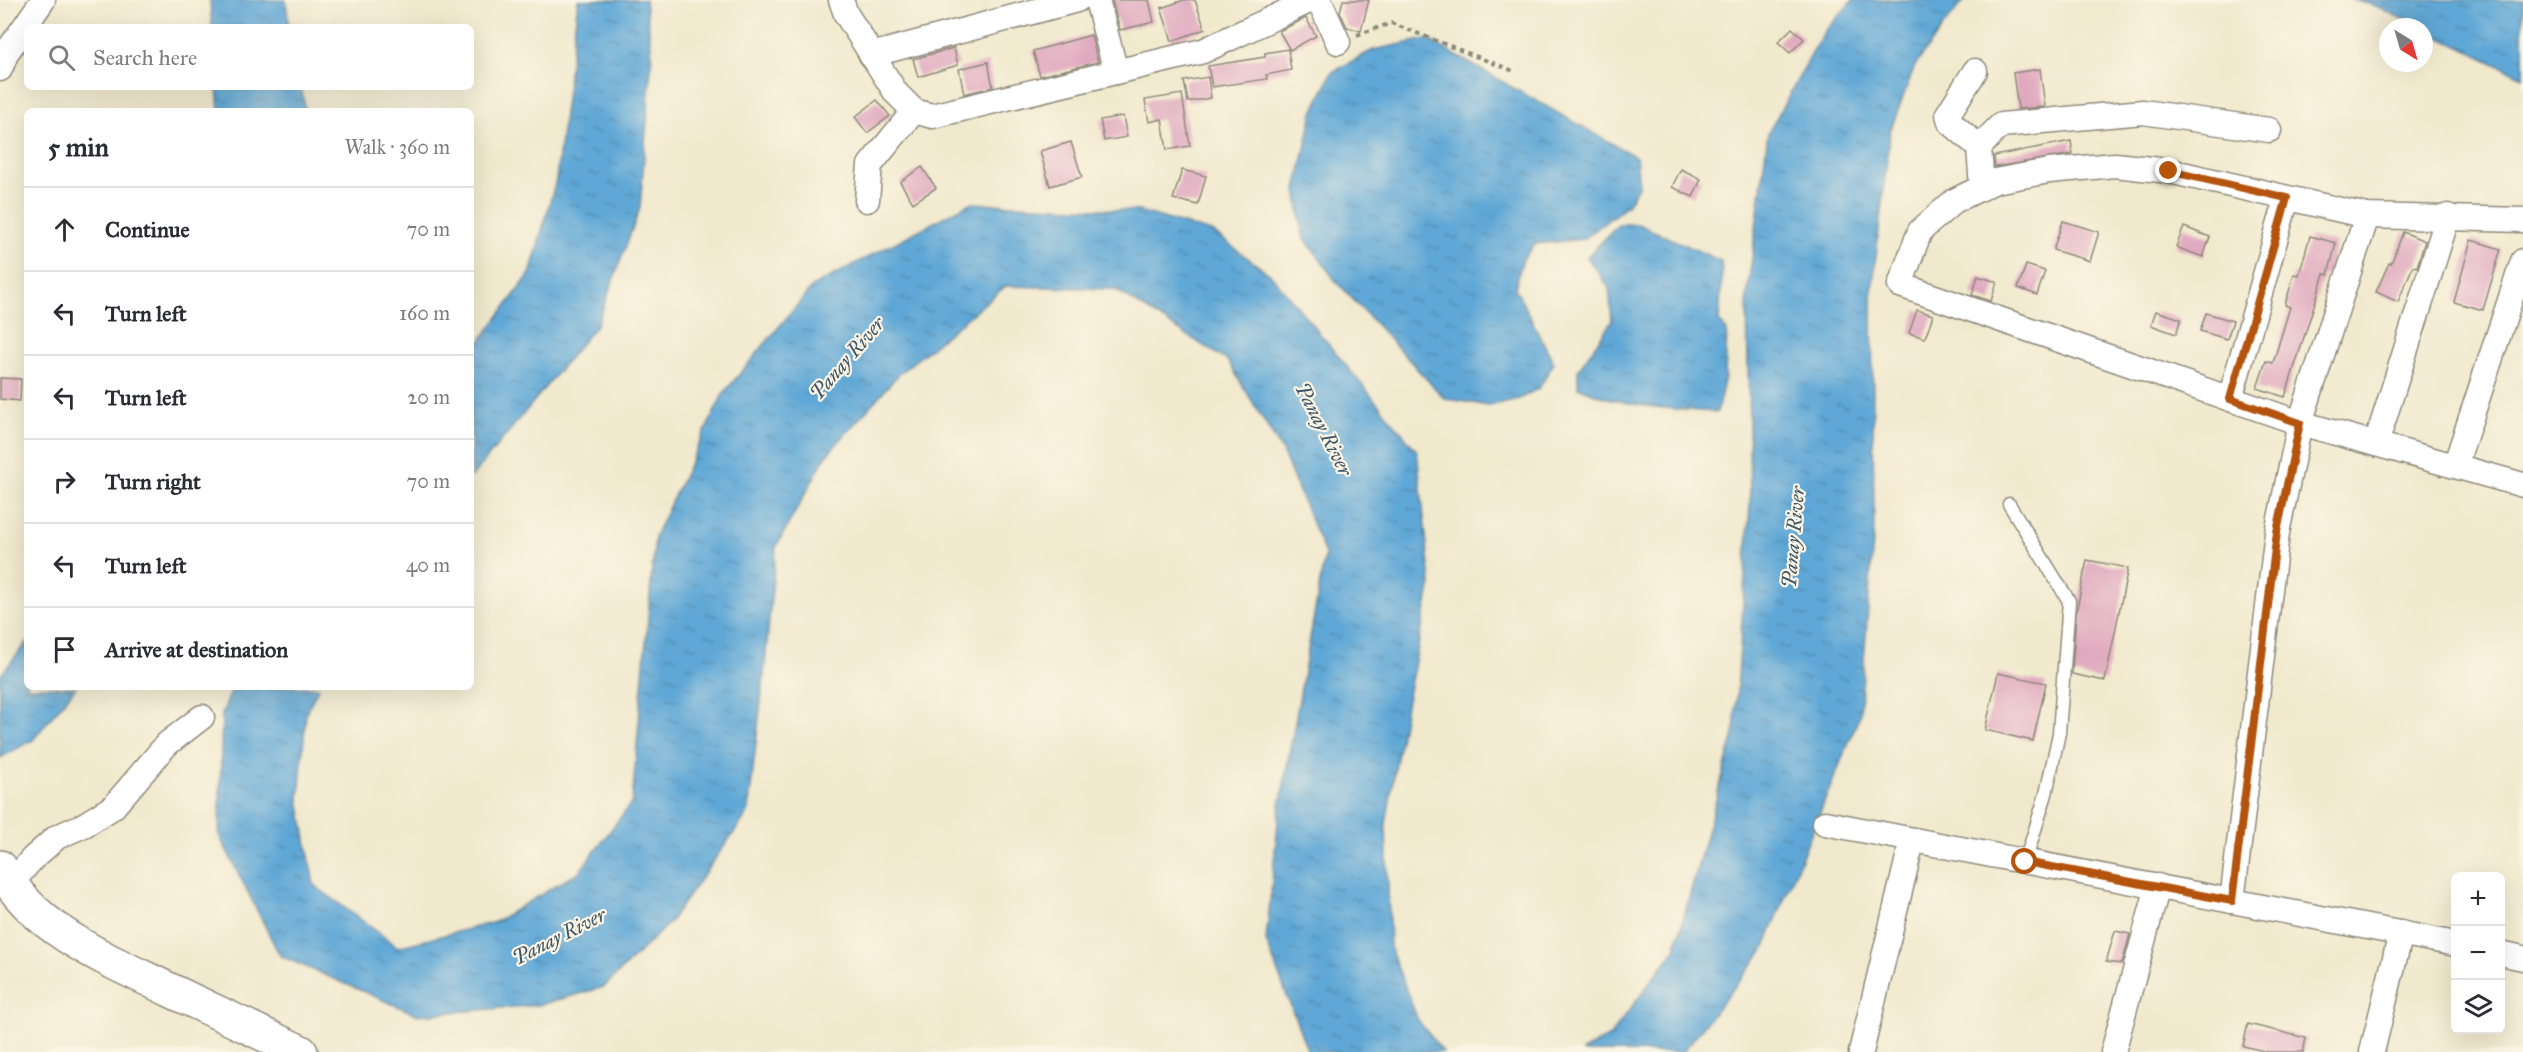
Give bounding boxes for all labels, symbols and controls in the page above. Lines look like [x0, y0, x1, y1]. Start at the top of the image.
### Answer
north arrow [2379, 18, 2433, 72]
search box [24, 24, 474, 90]
icon: search [45, 41, 78, 74]
text: Search here [93, 44, 197, 71]
text: 5 min [48, 131, 109, 163]
text: Walk · 360 m [345, 135, 450, 159]
route end [2155, 157, 2181, 183]
icon: ahead [48, 213, 81, 246]
text: Continue [105, 216, 190, 243]
text: 70 m [407, 217, 450, 241]
icon: left [48, 297, 81, 330]
text: Turn left [105, 300, 187, 327]
text: 160 m [399, 301, 450, 325]
water label: Panay River [805, 311, 890, 404]
water label: Panay River [1290, 378, 1358, 481]
icon: left [48, 381, 81, 414]
text: Turn left [105, 384, 187, 411]
text: 20 m [407, 385, 450, 409]
icon: right [48, 465, 81, 498]
text: Turn right [105, 468, 201, 495]
text: 70 m [407, 469, 450, 493]
water label: Panay River [1777, 484, 1810, 589]
icon: left [48, 549, 81, 582]
text: Turn left [105, 552, 187, 579]
text: 40 m [406, 553, 450, 577]
icon: arrive [48, 633, 81, 666]
text: Arrive at destination [105, 636, 288, 663]
route start [2011, 848, 2037, 874]
map controls [2451, 872, 2505, 1034]
button: + [2451, 872, 2505, 926]
water label: Panay River [508, 902, 611, 970]
button: − [2451, 926, 2505, 980]
button: layers [2451, 980, 2505, 1034]

